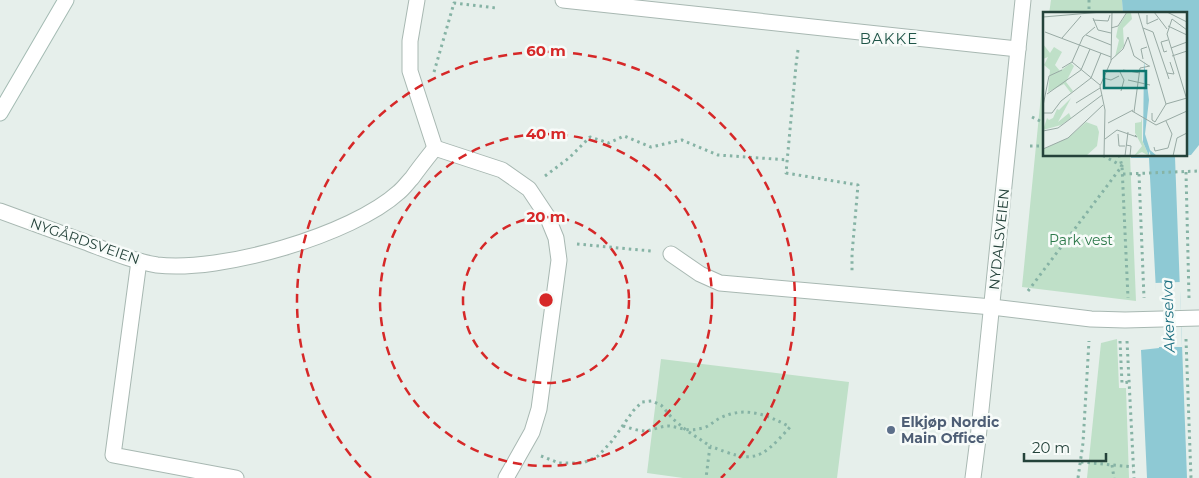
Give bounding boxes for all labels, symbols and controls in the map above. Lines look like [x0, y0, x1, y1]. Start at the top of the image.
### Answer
inset map [1043, 12, 1186, 156]
district label: BAKKE [860, 29, 918, 48]
text: 60 m [526, 41, 566, 60]
text: 40 m [526, 124, 566, 143]
street label: NYDALSVEIEN [985, 187, 1013, 291]
text: 20 m [526, 207, 566, 226]
street label: NYGÅRDSVEIEN [28, 213, 142, 268]
park label: Park vest [1049, 231, 1113, 249]
water label: Akerselva [1157, 279, 1179, 354]
centre of rings [537, 291, 555, 309]
place label: Elkjøp Nordic Main Office [901, 413, 1000, 447]
marker: Elkjøp Nordic Main Office [885, 424, 897, 436]
scale bar [1024, 430, 1106, 462]
text: 20 m [1032, 438, 1070, 457]

